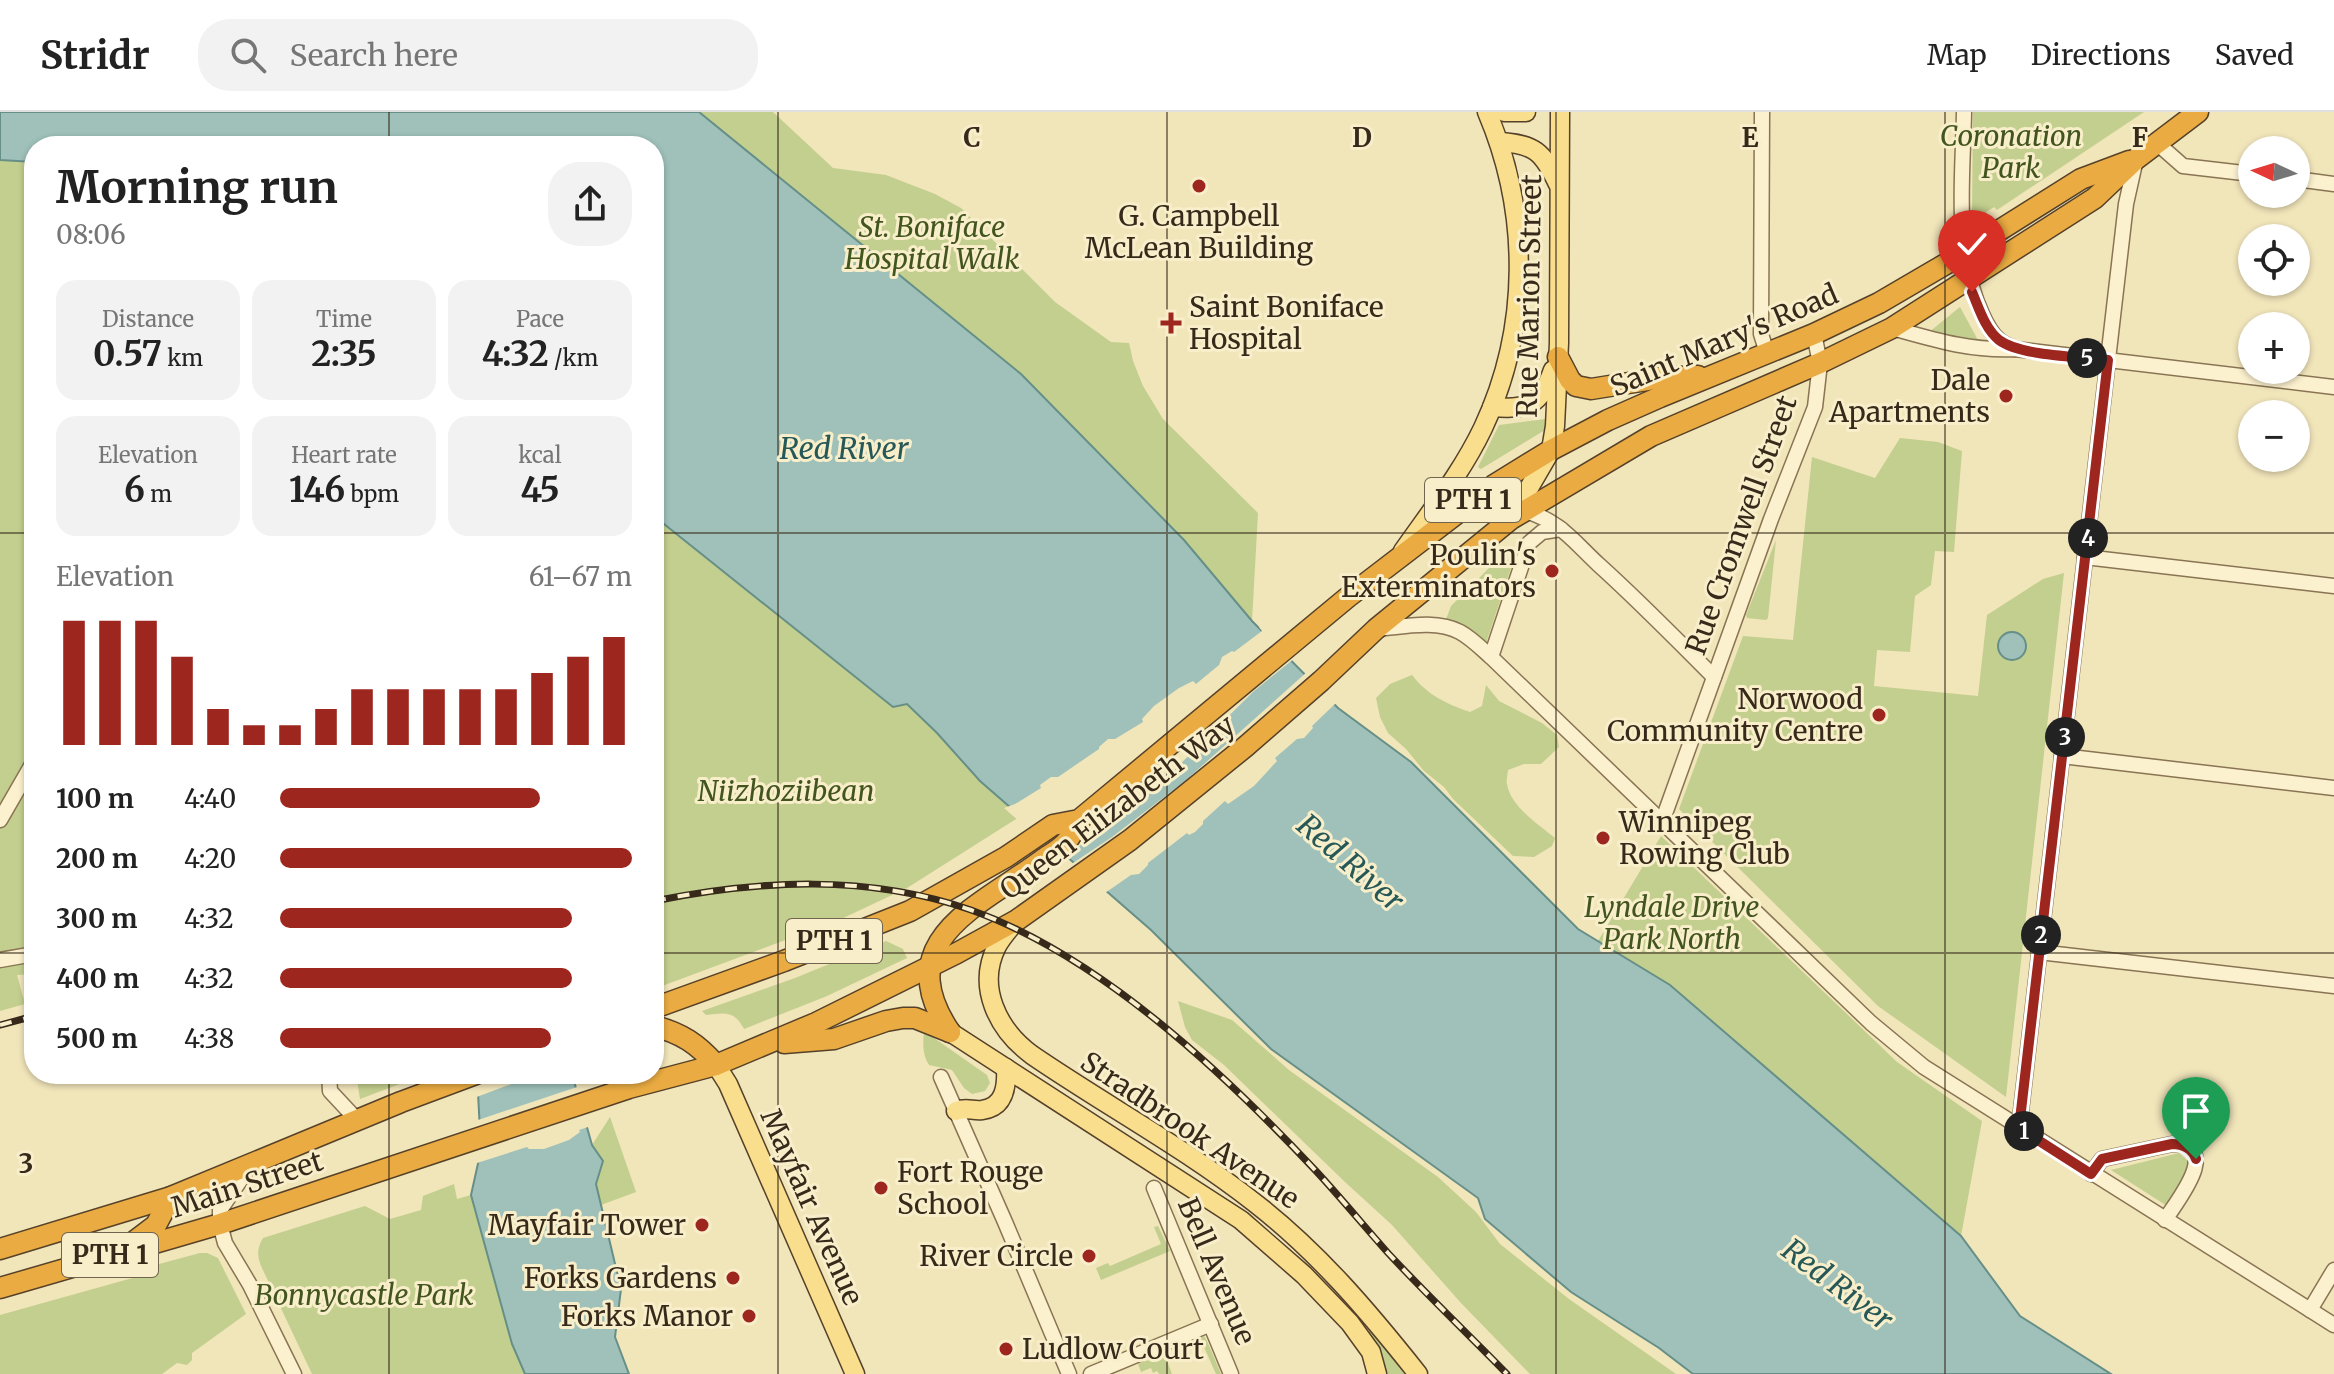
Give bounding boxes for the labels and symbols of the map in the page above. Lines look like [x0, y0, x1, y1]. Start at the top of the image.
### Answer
park label: Coronation Park [1940, 118, 2082, 186]
text: C [963, 121, 981, 154]
text: D [1352, 121, 1372, 154]
text: E [1742, 121, 1759, 154]
text: F [2132, 121, 2148, 154]
north arrow [2238, 136, 2310, 208]
street label: Rue Marion Street [1509, 174, 1549, 418]
marker: G. Campbell McLean Building [1190, 177, 1208, 195]
place label: G. Campbell McLean Building [1085, 198, 1313, 266]
park label: St. Boniface Hospital Walk [843, 209, 1020, 277]
pin [1938, 210, 2006, 292]
street label: Saint Mary's Road [1605, 276, 1844, 404]
place label: Saint Boniface Hospital [1189, 289, 1384, 357]
marker: Saint Boniface Hospital [1160, 312, 1182, 334]
pin: 5 [2067, 338, 2107, 378]
place label: Dale Apartments [1828, 362, 1990, 430]
marker: Dale Apartments [1997, 387, 2015, 405]
street label: Rue Cromwell Street [1677, 390, 1805, 660]
water label: Red River [779, 429, 909, 467]
road number: PTH 1 [1425, 478, 1521, 522]
pin: 4 [2068, 518, 2108, 558]
place label: Poulin's Exterminators [1341, 537, 1536, 605]
marker: Poulin's Exterminators [1543, 562, 1561, 580]
place label: Norwood Community Centre [1607, 681, 1863, 749]
street label: Queen Elizabeth Way [992, 706, 1242, 907]
marker: Norwood Community Centre [1870, 706, 1888, 724]
pin: 3 [2045, 717, 2085, 757]
park label: Niizhoziibean [698, 773, 874, 809]
place label: Winnipeg Rowing Club [1618, 804, 1790, 872]
water label: Red River [1289, 806, 1413, 920]
marker: Winnipeg Rowing Club [1594, 829, 1612, 847]
park label: Lyndale Drive Park North [1584, 889, 1760, 957]
pin: 2 [2021, 915, 2061, 955]
road number: PTH 1 [786, 919, 882, 963]
street label: Stradbrook Avenue [1074, 1044, 1306, 1216]
pin [2162, 1077, 2230, 1159]
street label: Mayfair Avenue [753, 1103, 871, 1311]
pin: 1 [2004, 1111, 2044, 1151]
street label: Main Street [167, 1143, 327, 1225]
text: 3 [19, 1147, 33, 1180]
place label: Fort Rouge School [897, 1154, 1043, 1222]
marker: Fort Rouge School [872, 1179, 890, 1197]
street label: Bell Avenue [1170, 1192, 1264, 1350]
place label: Mayfair Tower [488, 1207, 686, 1243]
marker: Mayfair Tower [693, 1216, 711, 1234]
water label: Red River [1775, 1230, 1901, 1339]
road number: PTH 1 [62, 1233, 158, 1277]
place label: River Circle [919, 1238, 1073, 1274]
marker: River Circle [1080, 1247, 1098, 1265]
place label: Forks Gardens [524, 1260, 717, 1296]
marker: Forks Gardens [724, 1269, 742, 1287]
park label: Bonnycastle Park [254, 1277, 474, 1313]
place label: Forks Manor [561, 1298, 733, 1334]
marker: Forks Manor [740, 1307, 758, 1325]
place label: Ludlow Court [1022, 1331, 1204, 1367]
marker: Ludlow Court [997, 1340, 1015, 1358]

